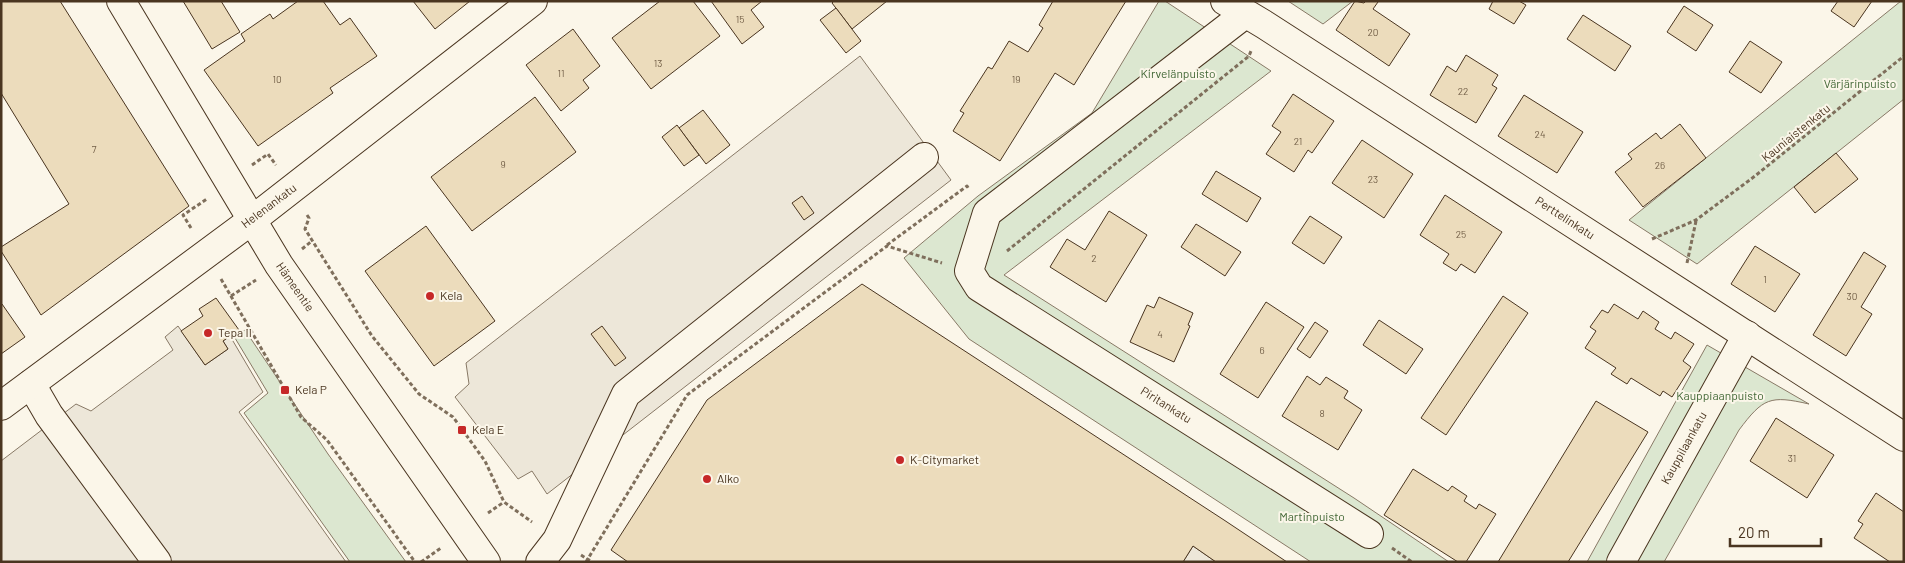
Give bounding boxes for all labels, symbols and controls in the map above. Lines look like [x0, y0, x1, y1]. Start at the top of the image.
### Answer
house number: 15 [736, 13, 744, 25]
house number: 20 [1367, 26, 1379, 38]
house number: 13 [654, 57, 662, 69]
park label: Kirvelänpuisto [1141, 66, 1215, 80]
house number: 11 [557, 67, 565, 79]
house number: 10 [272, 73, 282, 85]
house number: 19 [1012, 73, 1020, 85]
park label: Värjärinpuisto [1824, 76, 1896, 90]
house number: 22 [1458, 85, 1468, 97]
street label: Kauniaistenkatu [1758, 100, 1833, 164]
house number: 24 [1535, 128, 1545, 140]
house number: 21 [1294, 135, 1302, 147]
house number: 7 [92, 143, 97, 155]
house number: 9 [500, 158, 506, 170]
house number: 26 [1655, 159, 1665, 171]
house number: 23 [1368, 173, 1378, 185]
street label: Helenankatu [238, 180, 299, 230]
street label: Perttelinkatu [1533, 193, 1598, 242]
house number: 25 [1456, 228, 1466, 240]
house number: 2 [1091, 252, 1097, 264]
street label: Hämeentie [274, 259, 318, 314]
house number: 1 [1763, 273, 1767, 285]
place label: Kela [440, 288, 462, 302]
marker: Kela [424, 290, 436, 302]
house number: 30 [1847, 290, 1857, 302]
place label: Tepa II [218, 325, 252, 339]
marker: Tepa II [202, 327, 214, 339]
house number: 4 [1157, 328, 1163, 340]
house number: 6 [1259, 344, 1265, 356]
place label: Kela P [295, 382, 327, 396]
street label: Piritankatu [1139, 383, 1195, 425]
marker: Kela P [279, 384, 291, 396]
park label: Kauppiaanpuisto [1676, 388, 1764, 402]
house number: 8 [1319, 407, 1325, 419]
street label: Kauppilaankatu [1657, 409, 1709, 486]
place label: Kela E [472, 422, 504, 436]
marker: Kela E [456, 424, 468, 436]
place label: K-Citymarket [910, 452, 979, 466]
house number: 31 [1788, 452, 1796, 464]
marker: K-Citymarket [894, 454, 906, 466]
place label: Alko [717, 471, 739, 485]
marker: Alko [701, 473, 713, 485]
park label: Martinpuisto [1279, 509, 1345, 523]
scale bar [1730, 516, 1821, 548]
text: 20 m [1738, 523, 1770, 541]

